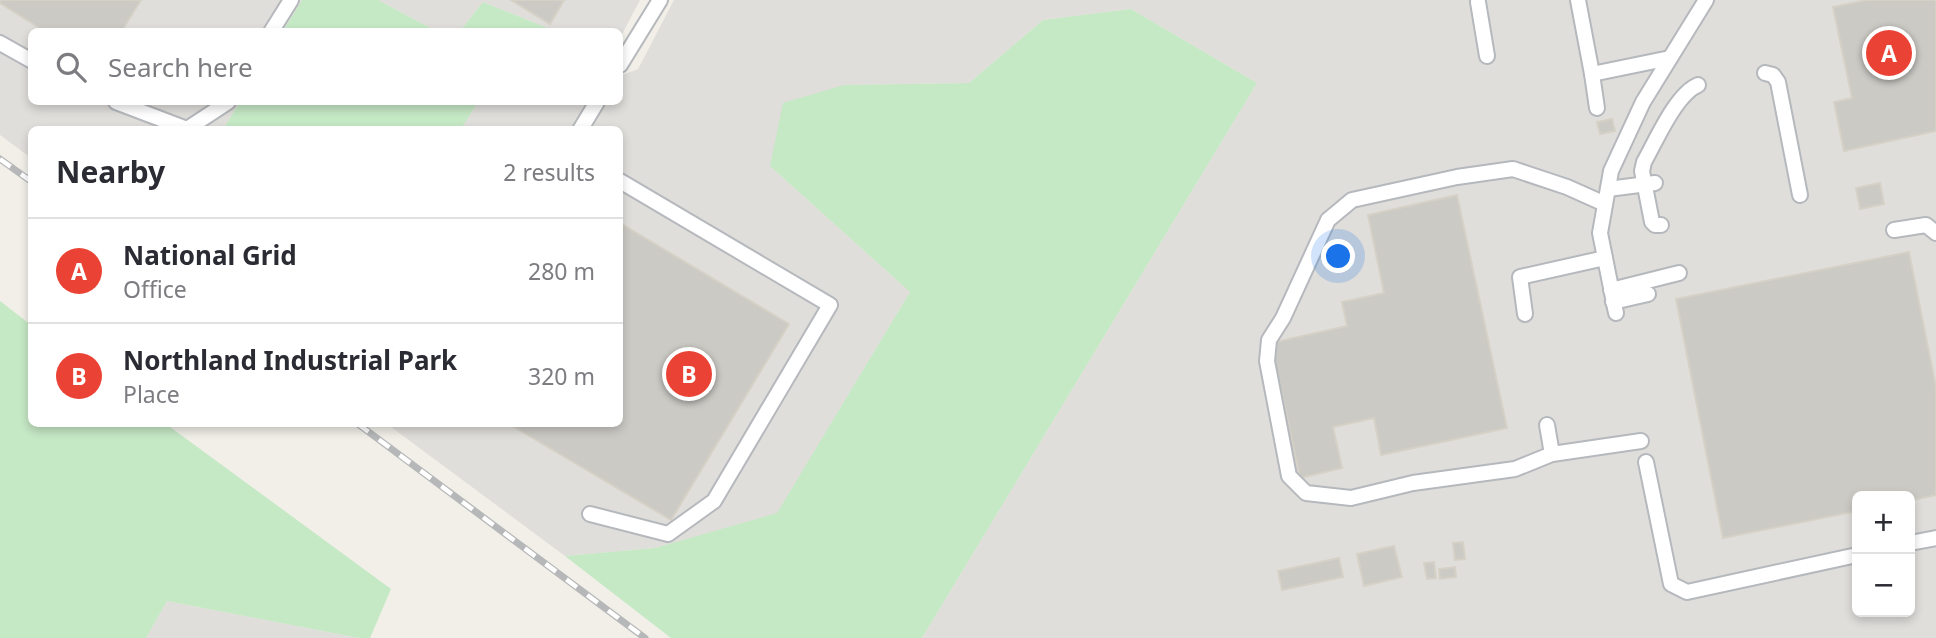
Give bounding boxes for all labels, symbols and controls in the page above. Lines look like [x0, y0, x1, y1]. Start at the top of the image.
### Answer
pin: A [1866, 27, 1912, 79]
search box [28, 28, 623, 105]
icon: search [52, 48, 90, 86]
text: Search here [108, 49, 253, 85]
text: Nearby [56, 151, 165, 192]
text: 2 results [503, 156, 595, 188]
text: National Grid [123, 237, 297, 273]
your location [1321, 239, 1355, 273]
text: A [71, 255, 87, 287]
text: 280 m [528, 255, 595, 287]
text: Office [123, 273, 187, 305]
text: Northland Industrial Park [123, 342, 457, 378]
pin: B [666, 348, 712, 400]
text: B [71, 360, 87, 392]
text: 320 m [528, 360, 595, 392]
text: Place [123, 378, 180, 410]
map controls [1852, 491, 1915, 617]
button: + [1852, 491, 1915, 554]
button: − [1852, 554, 1915, 617]

